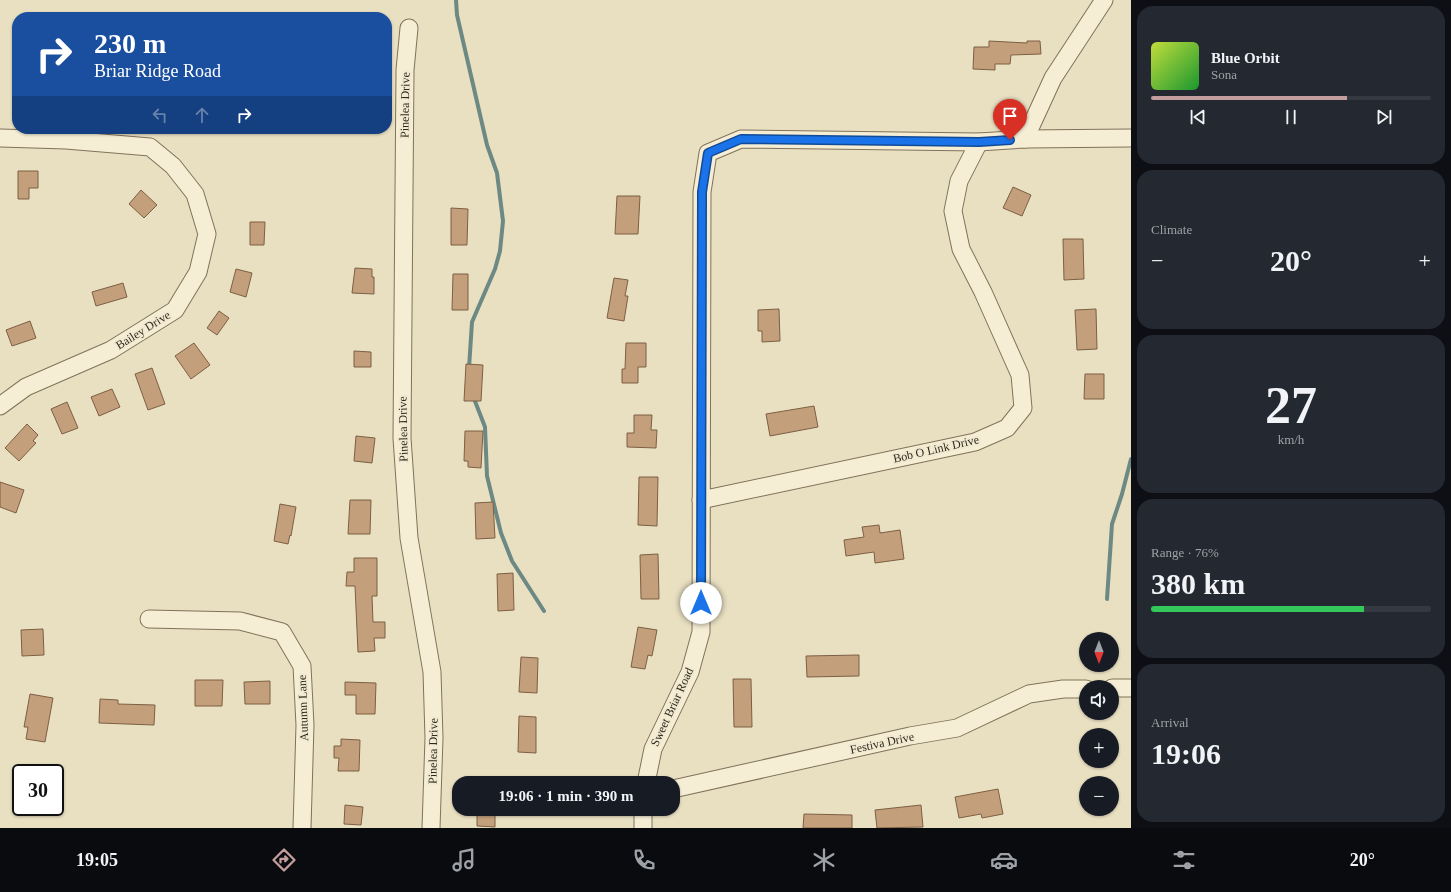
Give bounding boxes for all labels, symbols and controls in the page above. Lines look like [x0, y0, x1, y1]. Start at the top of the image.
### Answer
icon: right [28, 28, 80, 80]
text: 230 m [94, 28, 166, 59]
text: Blue Orbit [1211, 50, 1280, 66]
text: Briar Ridge Road [94, 61, 221, 81]
text: Sona [1211, 67, 1237, 82]
street label: Pinelea Drive [397, 72, 413, 138]
pin [993, 99, 1027, 140]
icon: left [149, 104, 171, 126]
icon: ahead [191, 104, 213, 126]
icon: right [233, 104, 255, 126]
icon: arrive [999, 105, 1021, 127]
icon: previous [1187, 106, 1209, 128]
icon: pause [1280, 106, 1302, 128]
icon: next [1373, 106, 1395, 128]
text: Climate [1151, 222, 1192, 237]
text: 20° [1270, 244, 1312, 277]
text: − [1151, 248, 1163, 273]
text: + [1419, 248, 1431, 273]
street label: Bailey Drive [113, 308, 173, 352]
text: 27 [1265, 377, 1317, 434]
street label: Pinelea Drive [395, 396, 411, 462]
street label: Bob O Link Drive [892, 432, 980, 466]
text: km/h [1278, 432, 1304, 447]
text: Range · 76% [1151, 545, 1219, 560]
text: 380 km [1151, 567, 1245, 600]
position arrow [680, 582, 722, 624]
north arrow [1079, 632, 1119, 672]
map controls [1079, 632, 1119, 816]
street label: Sweet Briar Road [648, 665, 696, 749]
street label: Autumn Lane [295, 675, 311, 741]
button: sound [1079, 680, 1119, 720]
text: Arrival [1151, 715, 1189, 730]
street label: Pinelea Drive [425, 718, 441, 784]
button: + [1079, 728, 1119, 768]
street label: Festiva Drive [849, 729, 915, 757]
text: 19:06 [1151, 737, 1221, 770]
speed limit sign: 30 [12, 764, 64, 816]
button: − [1079, 776, 1119, 816]
text: 19:06 · 1 min · 390 m [499, 788, 634, 804]
icon: directions [270, 846, 298, 874]
icon: music [450, 846, 478, 874]
icon: phone [630, 846, 658, 874]
icon: climate [810, 846, 838, 874]
icon: car [990, 846, 1018, 874]
icon: filters [1170, 846, 1198, 874]
text: 19:05 [76, 850, 118, 870]
text: 20° [1350, 850, 1375, 870]

